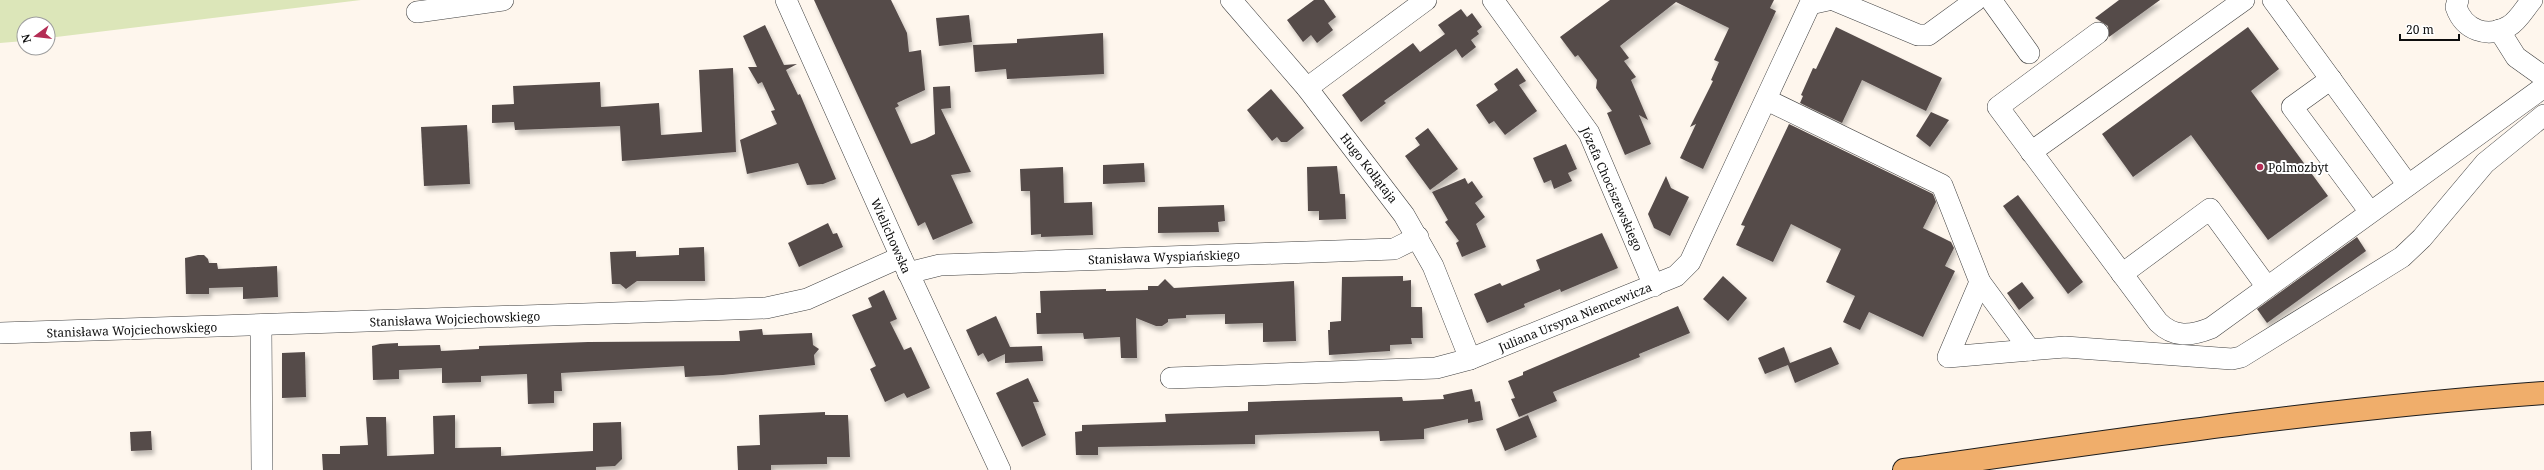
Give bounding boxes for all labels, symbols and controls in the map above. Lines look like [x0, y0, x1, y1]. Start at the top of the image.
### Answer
north arrow [16, 16, 56, 56]
scale bar [2400, 16, 2459, 42]
text: 20 m [2406, 21, 2434, 38]
text: N [17, 32, 34, 45]
street label: Józefa Chociszewskiego [1577, 123, 1647, 254]
street label: Hugo Kołłątaja [1336, 129, 1402, 207]
place label: Polmozbyt [2268, 159, 2328, 176]
marker: Polmozbyt [2255, 162, 2265, 172]
street label: Wielichowska [867, 196, 915, 276]
street label: Stanisława Wyspiańskiego [1088, 246, 1240, 268]
street label: Juliana Ursyna Niemcewicza [1495, 278, 1654, 356]
street label: Stanisława Wojciechowskiego [369, 308, 541, 330]
street label: Stanisława Wojciechowskiego [46, 319, 218, 341]

